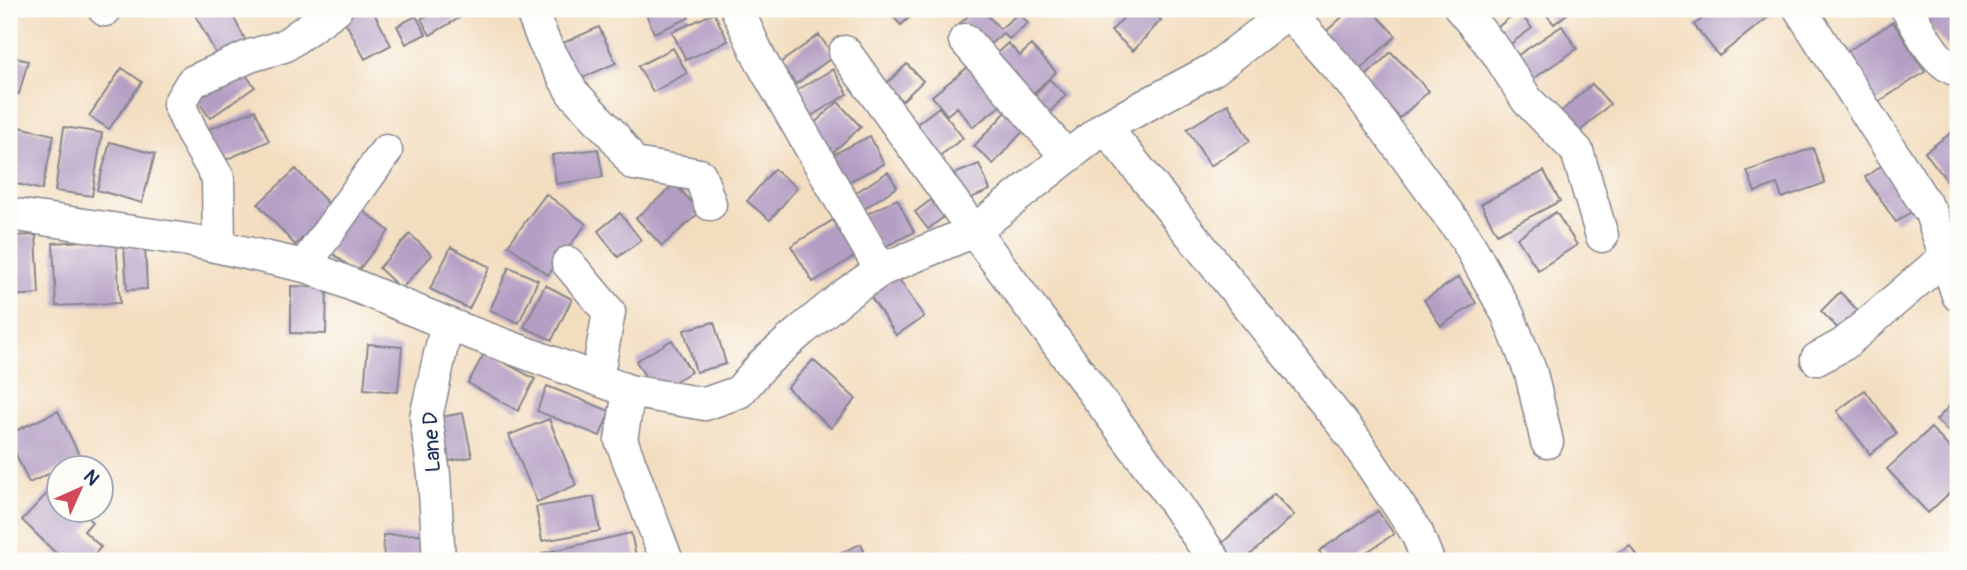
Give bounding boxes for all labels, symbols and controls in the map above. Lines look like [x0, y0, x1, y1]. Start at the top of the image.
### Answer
street label: Lane D [417, 411, 447, 473]
north arrow [46, 454, 116, 524]
text: N [78, 465, 104, 491]

